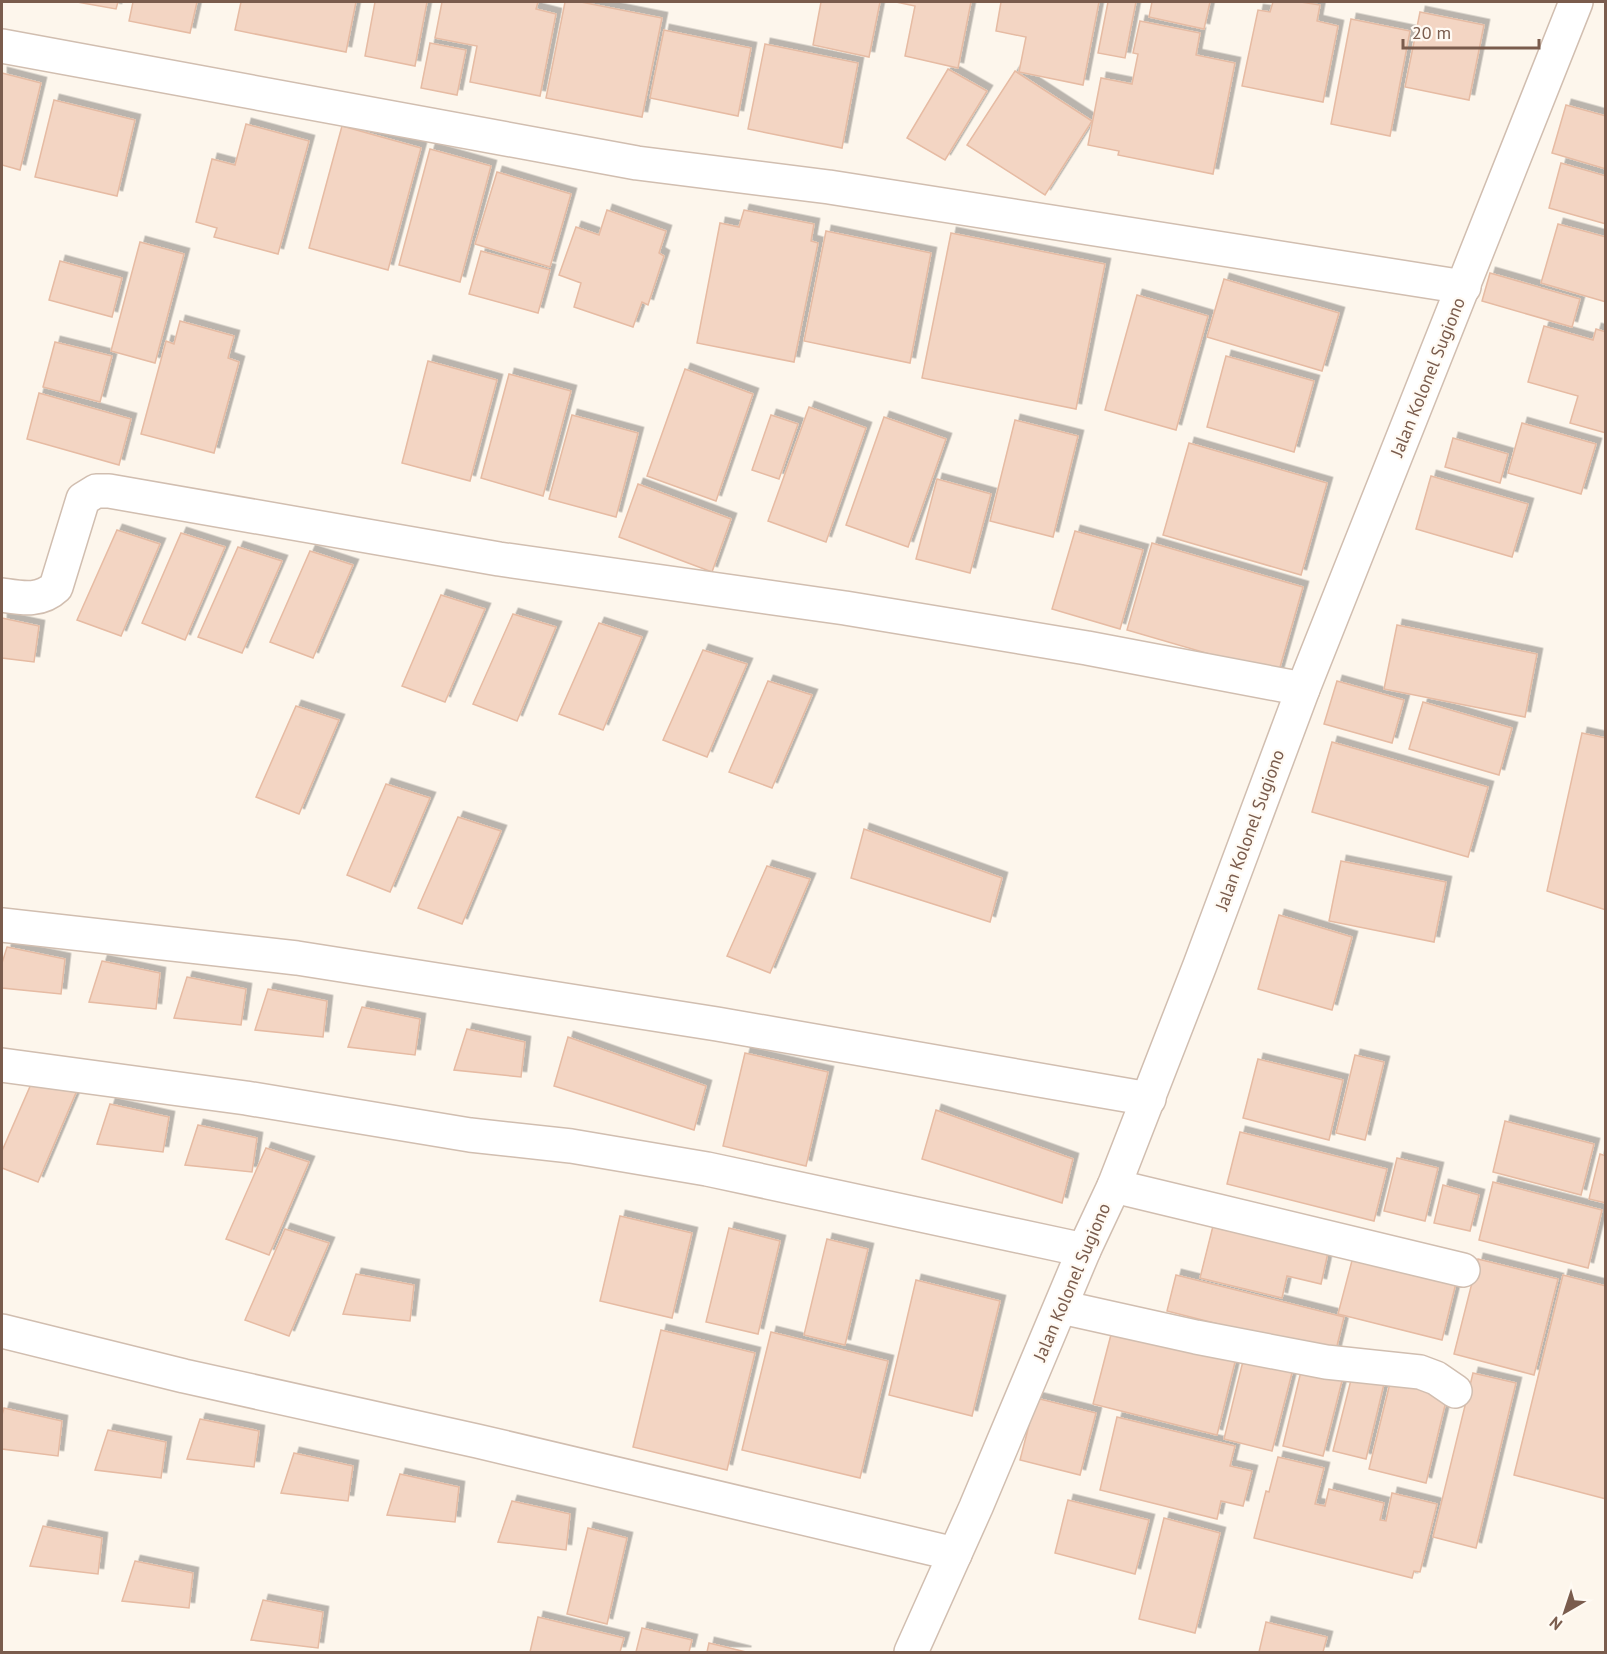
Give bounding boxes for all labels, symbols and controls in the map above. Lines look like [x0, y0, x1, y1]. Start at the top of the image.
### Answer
scale bar [1403, 12, 1540, 50]
text: 20 m [1412, 21, 1451, 44]
street label: Jalan Kolonel Sugiono [1385, 294, 1470, 461]
street label: Jalan Kolonel Sugiono [1209, 746, 1289, 914]
street label: Jalan Kolonel Sugiono [1027, 1199, 1115, 1365]
north arrow [1535, 1582, 1595, 1642]
text: N [1545, 1613, 1566, 1635]

